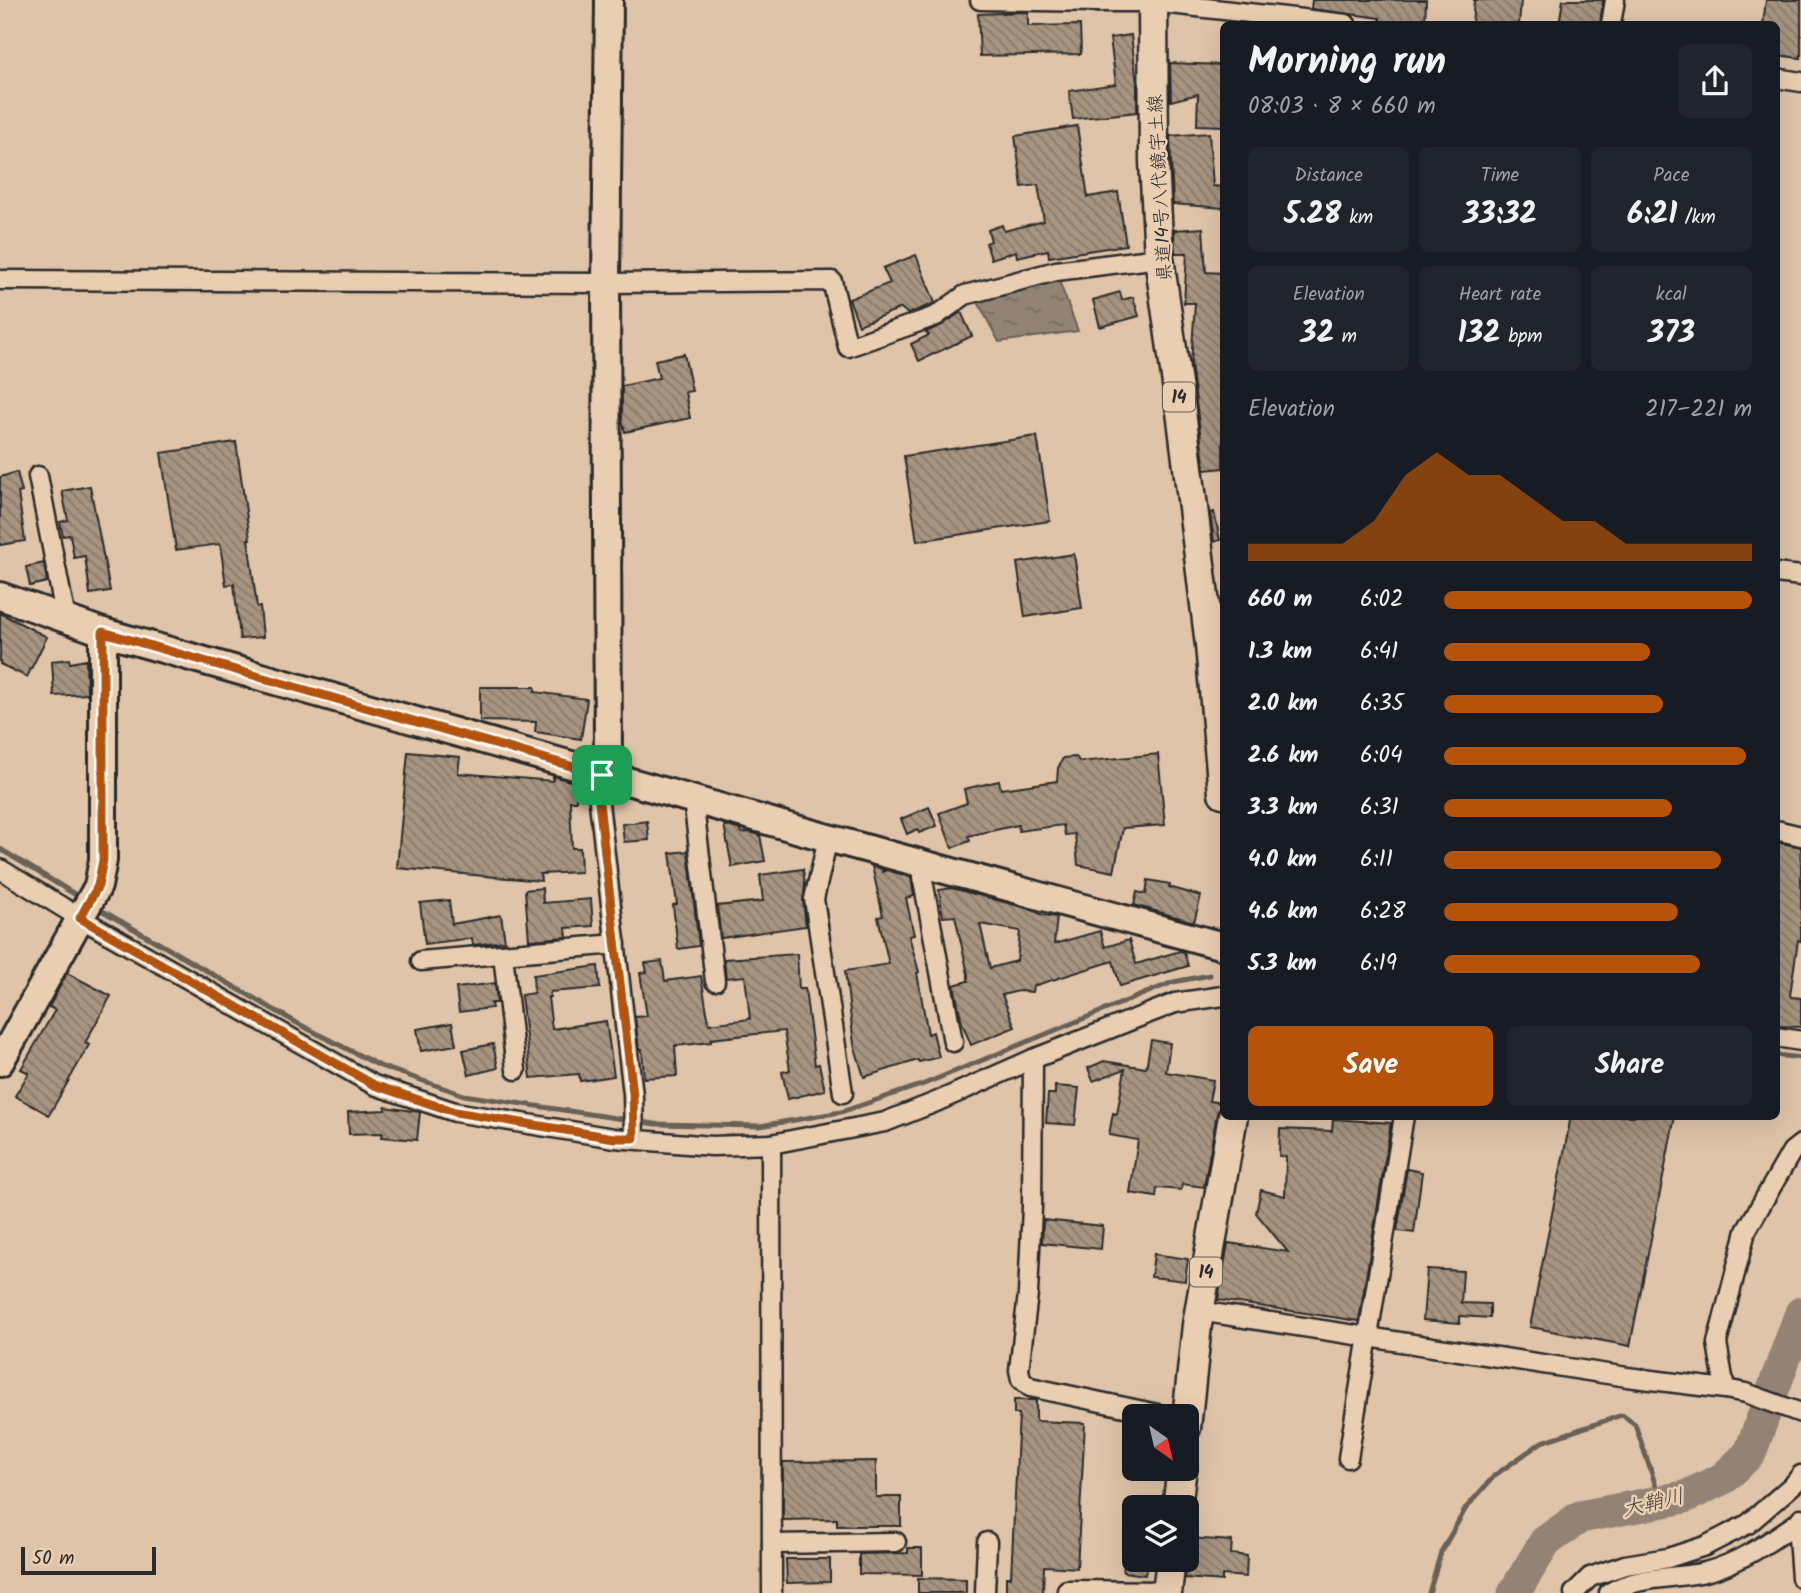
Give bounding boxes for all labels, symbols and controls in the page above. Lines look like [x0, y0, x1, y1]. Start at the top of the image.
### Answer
text: Morning run [1248, 33, 1446, 93]
button: share [1678, 44, 1752, 118]
text: 08:03 · 8 × 660 m [1248, 89, 1436, 125]
street label: 県道14号八代鏡宇土線 [1141, 94, 1181, 282]
text: Distance [1295, 161, 1363, 191]
text: Time [1481, 161, 1519, 191]
text: Pace [1653, 161, 1689, 191]
text: 5.28 [1284, 191, 1342, 239]
text: 33:32 [1463, 191, 1537, 239]
text: 6:21 [1627, 191, 1677, 239]
text: km [1342, 203, 1373, 233]
text: /km [1677, 203, 1716, 233]
text: Elevation [1293, 280, 1365, 310]
text: Heart rate [1459, 280, 1541, 310]
text: kcal [1656, 280, 1687, 310]
text: 32 [1300, 310, 1334, 358]
text: 132 [1458, 310, 1501, 358]
text: 373 [1648, 310, 1695, 358]
text: m [1334, 322, 1357, 352]
text: bpm [1501, 322, 1542, 352]
road number: 14 [1163, 382, 1195, 412]
text: Elevation [1248, 392, 1335, 428]
text: 217–221 m [1645, 392, 1752, 428]
text: 660 m [1248, 582, 1312, 618]
text: 6:02 [1360, 582, 1403, 618]
text: 1.3 km [1248, 634, 1312, 670]
text: 6:41 [1360, 634, 1398, 670]
text: 2.0 km [1248, 686, 1318, 722]
text: 6:35 [1360, 686, 1404, 722]
text: 2.6 km [1248, 738, 1318, 774]
text: 6:04 [1360, 738, 1403, 774]
pin [572, 745, 632, 805]
icon: arrive [583, 756, 621, 794]
text: 3.3 km [1248, 790, 1318, 826]
text: 6:31 [1360, 790, 1399, 826]
text: 4.0 km [1248, 842, 1317, 878]
text: 6:11 [1360, 842, 1393, 878]
text: 4.6 km [1248, 894, 1317, 930]
text: 6:28 [1360, 894, 1406, 930]
text: 5.3 km [1248, 946, 1317, 982]
text: 6:19 [1360, 946, 1397, 982]
button: Save [1248, 1026, 1493, 1106]
button: Share [1507, 1026, 1752, 1106]
road number: 14 [1190, 1258, 1222, 1287]
north arrow [1122, 1404, 1199, 1480]
map controls [1122, 1404, 1199, 1572]
water label: 大鞘川 [1619, 1480, 1688, 1527]
button: layers [1122, 1495, 1199, 1572]
scale bar [21, 1544, 156, 1576]
text: 50 m [32, 1544, 74, 1574]

